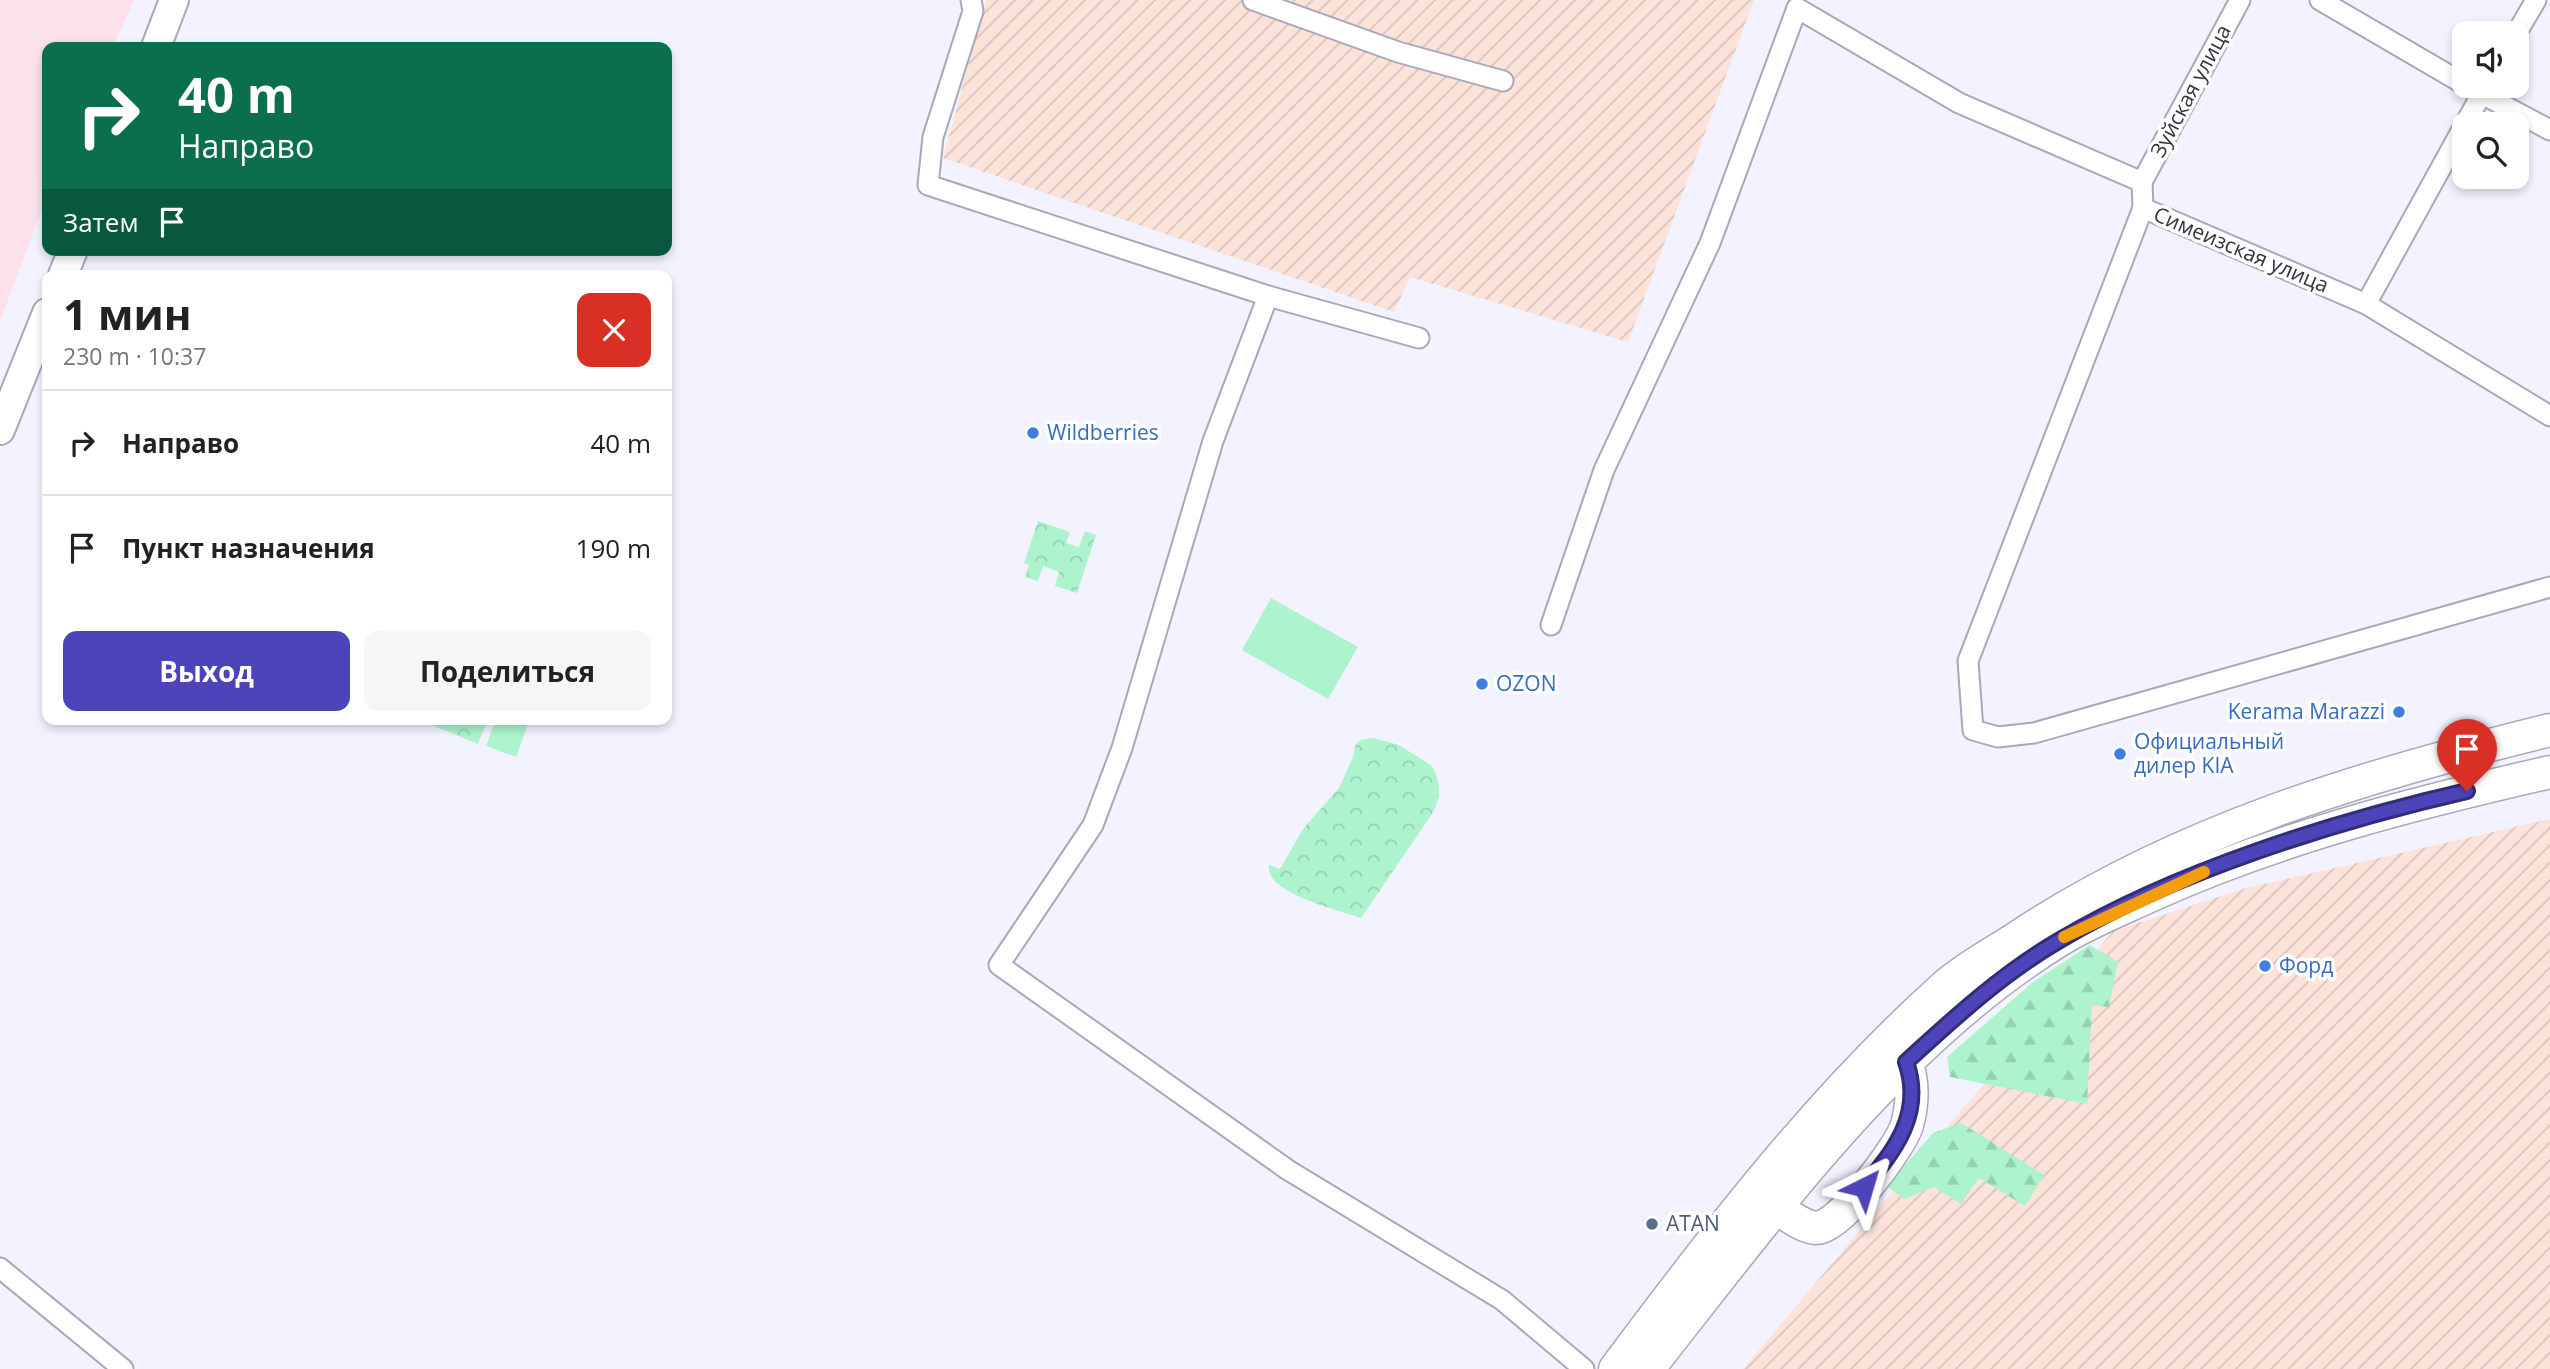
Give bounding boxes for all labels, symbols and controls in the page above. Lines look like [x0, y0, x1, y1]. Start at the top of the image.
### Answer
street label: Зуйская улица [2143, 19, 2237, 162]
map controls [2452, 21, 2529, 189]
button: sound [2452, 21, 2529, 98]
text: 40 m [178, 61, 295, 127]
icon: right [63, 70, 154, 161]
button: search [2452, 112, 2529, 189]
text: Направо [178, 124, 314, 167]
street label: Симеизская улица [2150, 200, 2333, 299]
icon: arrive [153, 203, 191, 241]
text: Затем [63, 204, 139, 240]
text: 1 мин [63, 285, 191, 342]
button: close [577, 293, 651, 367]
text: 230 m · 10:37 [63, 340, 206, 372]
place label: Wildberries [1047, 418, 1159, 446]
icon: right [63, 424, 101, 462]
text: Направо [122, 425, 239, 461]
text: 40 m [590, 425, 651, 461]
marker: Wildberries [1025, 425, 1041, 441]
icon: arrive [63, 529, 101, 567]
text: Пункт назначения [122, 530, 375, 566]
text: 190 m [576, 530, 651, 566]
button: Выход [63, 631, 350, 711]
button: Поделиться [364, 631, 651, 711]
place label: OZON [1496, 669, 1557, 697]
marker: OZON [1474, 676, 1490, 692]
place label: Kerama Marazzi [2228, 697, 2385, 725]
marker: Kerama Marazzi [2391, 704, 2407, 720]
pin [2437, 719, 2497, 791]
place label: Официальный дилер KIA [2134, 727, 2284, 779]
icon: arrive [2448, 730, 2486, 768]
marker: Официальный дилер KIA [2112, 746, 2128, 762]
place label: Форд [2279, 951, 2333, 979]
marker: Форд [2257, 958, 2273, 974]
position arrow [1827, 1150, 1901, 1224]
place label: ATAN [1666, 1209, 1720, 1237]
marker: ATAN [1644, 1216, 1660, 1232]

